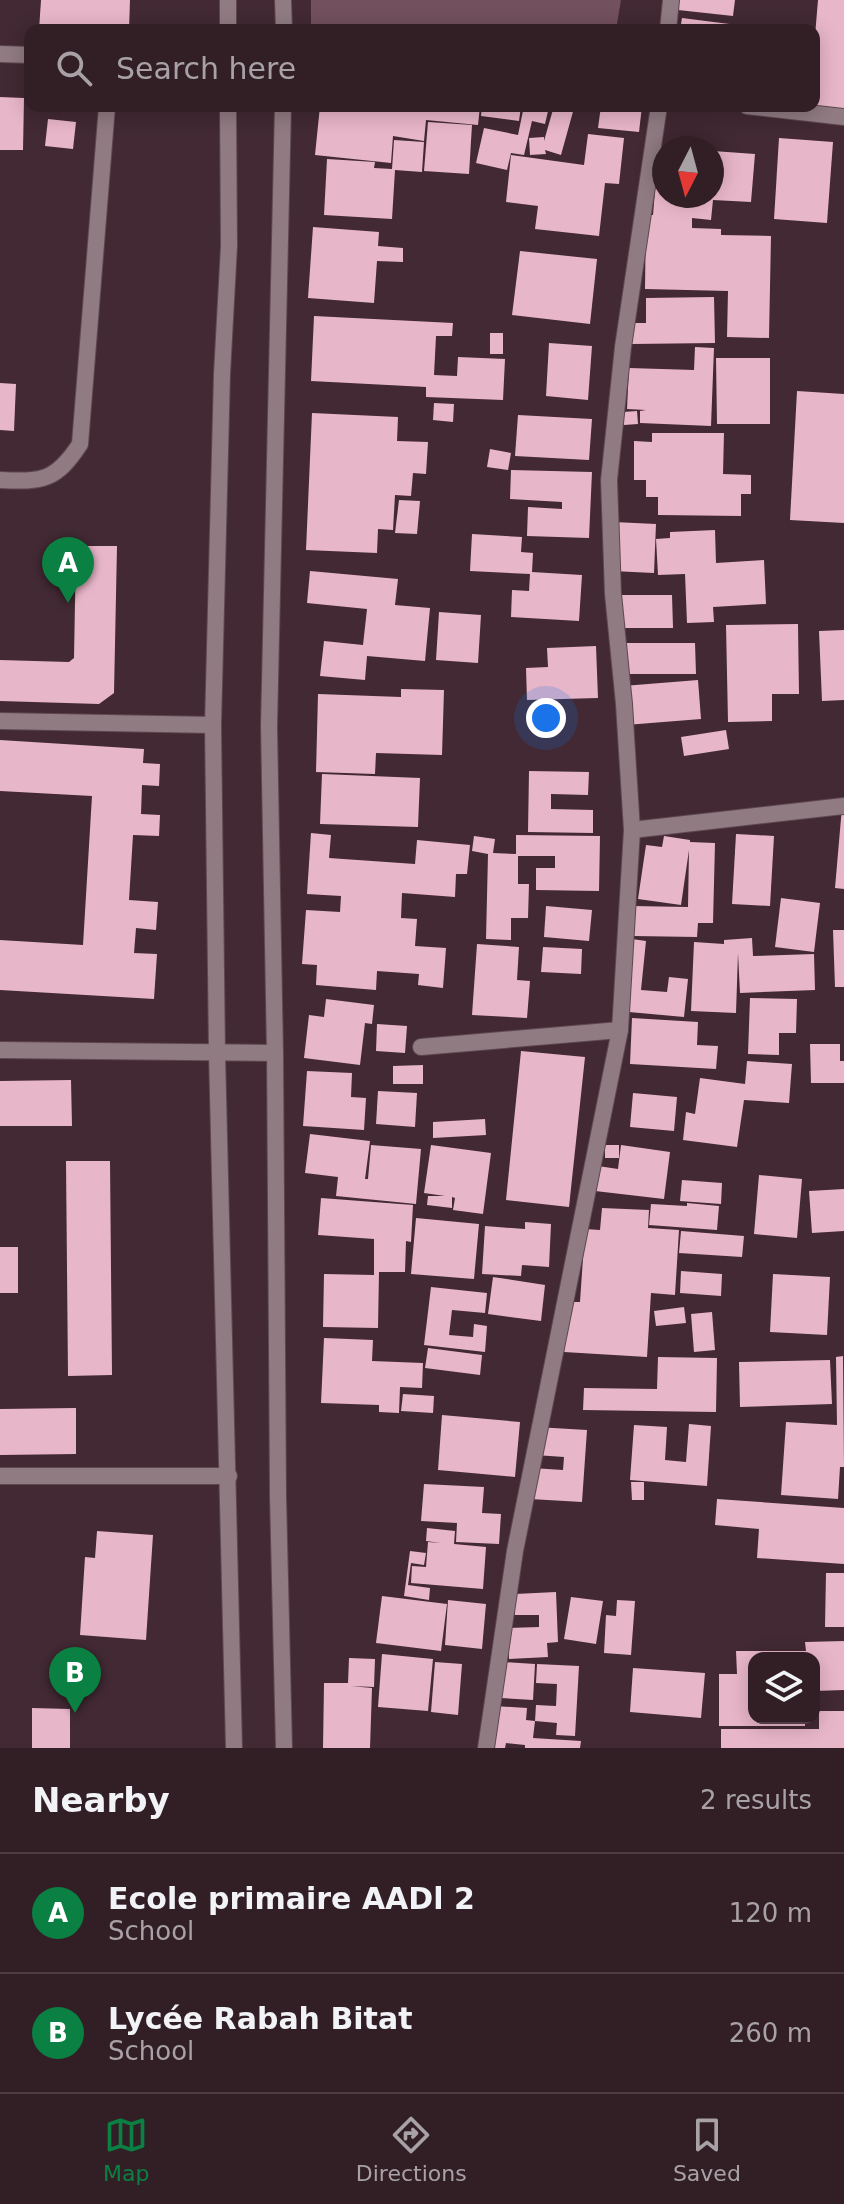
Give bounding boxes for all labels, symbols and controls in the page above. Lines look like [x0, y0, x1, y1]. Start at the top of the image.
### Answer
search box [24, 24, 820, 112]
icon: search [52, 46, 96, 90]
text: Search here [116, 51, 296, 86]
north arrow [652, 136, 724, 208]
pin: A [42, 537, 94, 603]
your location [526, 698, 566, 738]
pin: B [49, 1647, 101, 1713]
map controls [748, 1652, 820, 1724]
button: layers [748, 1652, 820, 1724]
text: Nearby [32, 1780, 170, 1820]
text: 2 results [700, 1785, 812, 1815]
text: Ecole primaire AADl 2 [108, 1881, 475, 1916]
text: A [48, 1898, 68, 1928]
text: 120 m [729, 1898, 812, 1928]
text: School [108, 1916, 194, 1946]
text: Lycée Rabah Bitat [108, 2001, 413, 2036]
text: B [48, 2018, 68, 2048]
text: 260 m [729, 2018, 812, 2048]
text: School [108, 2036, 194, 2066]
tab: Map [103, 2113, 150, 2186]
tab: Directions [356, 2113, 467, 2186]
tab: Saved [673, 2113, 741, 2186]

